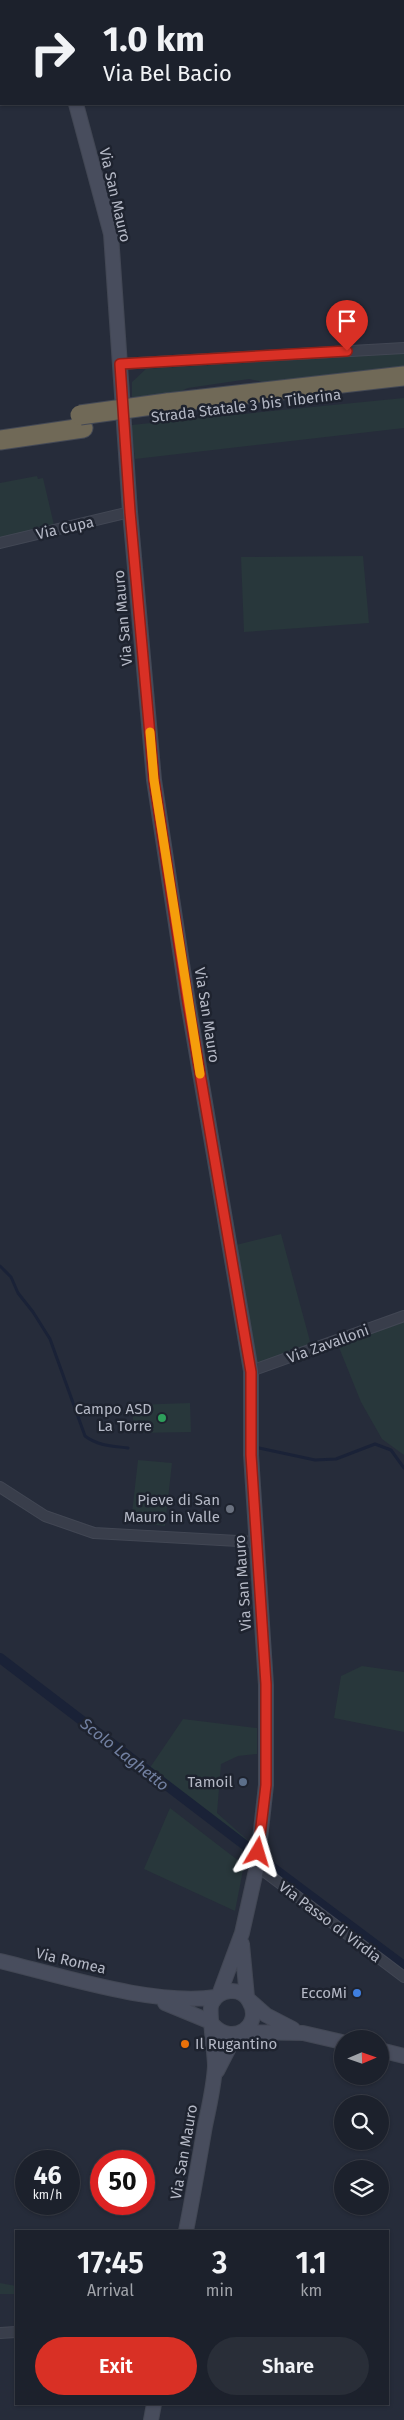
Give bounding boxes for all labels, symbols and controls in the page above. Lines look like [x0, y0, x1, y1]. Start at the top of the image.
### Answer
text: 1.0 km [103, 18, 205, 60]
icon: right [20, 20, 85, 85]
text: Via Bel Bacio [103, 60, 232, 87]
street label: Via San Mauro [95, 146, 135, 244]
pin [326, 300, 368, 351]
icon: arrive [333, 307, 361, 335]
street label: Strada Statale 3 bis Tiberina [150, 385, 342, 427]
street label: Via Cupa [34, 513, 96, 543]
street label: Via San Mauro [110, 569, 136, 667]
street label: Via San Mauro [191, 966, 223, 1064]
street label: Via Zavalloni [285, 1321, 371, 1367]
place label: Campo ASD La Torre [75, 1400, 152, 1435]
marker: Campo ASD La Torre [156, 1412, 168, 1424]
place label: Pieve di San Mauro in Valle [124, 1491, 220, 1526]
marker: Pieve di San Mauro in Valle [224, 1503, 236, 1515]
street label: Via San Mauro [231, 1534, 255, 1632]
water label: Scolo Laghetto [76, 1713, 173, 1795]
place label: Tamoil [188, 1773, 234, 1791]
marker: Tamoil [237, 1776, 249, 1788]
position arrow [231, 1825, 283, 1877]
street label: Via Passo di Virdia [275, 1878, 385, 1966]
street label: Via Romea [34, 1944, 108, 1978]
place label: EccoMi [301, 1984, 347, 2002]
marker: EccoMi [351, 1987, 363, 1999]
north arrow [334, 2030, 389, 2085]
map controls [334, 2030, 389, 2215]
place label: Il Rugantino [195, 2035, 277, 2053]
marker: Il Rugantino [179, 2038, 191, 2050]
button: search [334, 2095, 389, 2150]
street label: Via San Mauro [167, 2103, 201, 2201]
speed limit sign: 50 [90, 2150, 155, 2215]
button: layers [334, 2160, 389, 2215]
text: 46 [33, 2161, 62, 2191]
text: km/h [33, 2188, 62, 2202]
text: 17:45 [77, 2245, 144, 2281]
text: 3 [212, 2245, 227, 2281]
text: 1.1 [295, 2245, 327, 2281]
text: Arrival [87, 2281, 134, 2300]
text: min [206, 2281, 233, 2300]
text: km [300, 2281, 322, 2300]
button: Exit [35, 2337, 197, 2395]
button: Share [207, 2337, 369, 2395]

